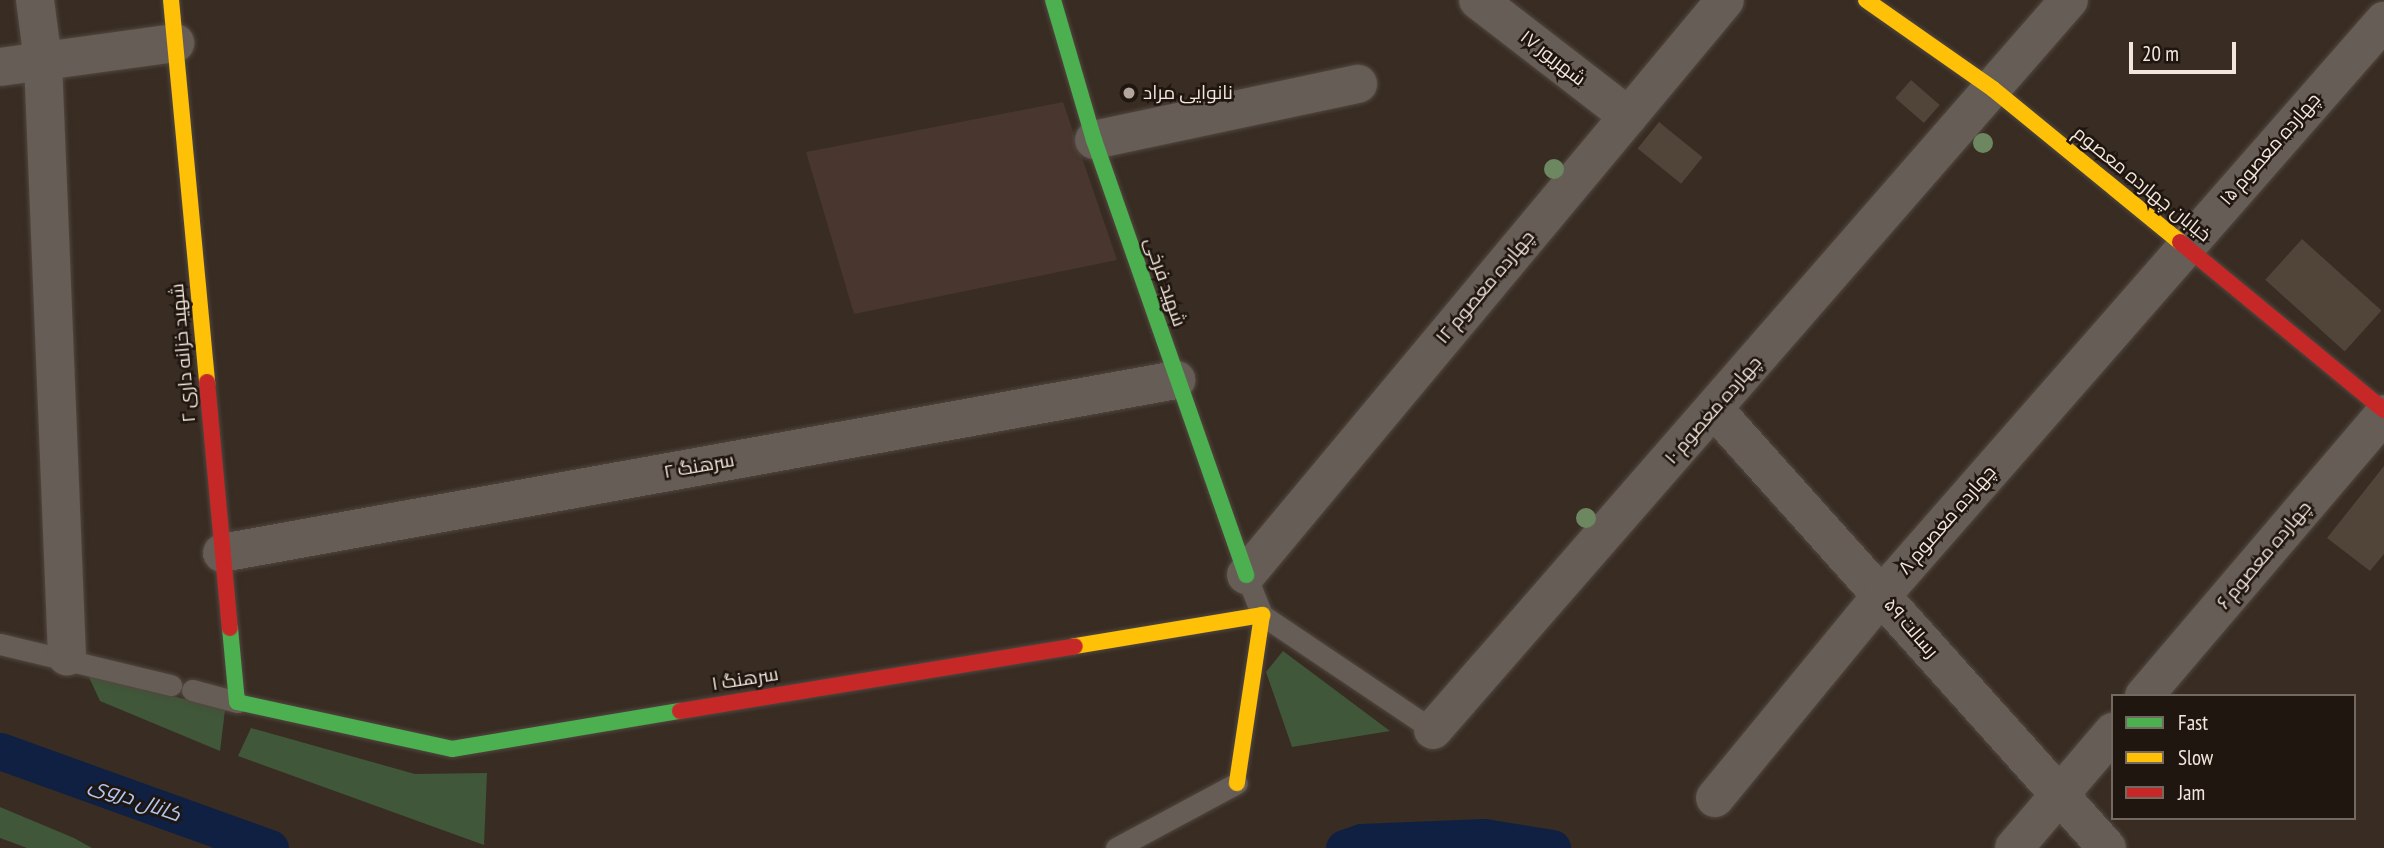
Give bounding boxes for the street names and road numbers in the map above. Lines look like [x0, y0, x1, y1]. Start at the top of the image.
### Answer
street label: ۱۷ شهریور [1516, 25, 1590, 91]
street label: چهارده معصوم ۱۵ [2215, 88, 2325, 210]
street label: خیابان چهارده معصوم [2069, 122, 2215, 246]
street label: چهارده معصوم ۱۲ [1431, 226, 1539, 348]
street label: شهید فرخی [1139, 235, 1191, 329]
street label: شهید خزانه داری ۲ [166, 282, 200, 424]
street label: چهارده معصوم ۱۰ [1660, 351, 1766, 469]
street label: سرهنگ ۲ [662, 449, 736, 483]
street label: چهارده معصوم ۸ [1893, 461, 2001, 579]
street label: چهارده معصوم ۶ [2212, 496, 2316, 614]
street label: رسالت ۵۹ [1879, 594, 1943, 662]
street label: سرهنگ ۱ [710, 662, 780, 696]

